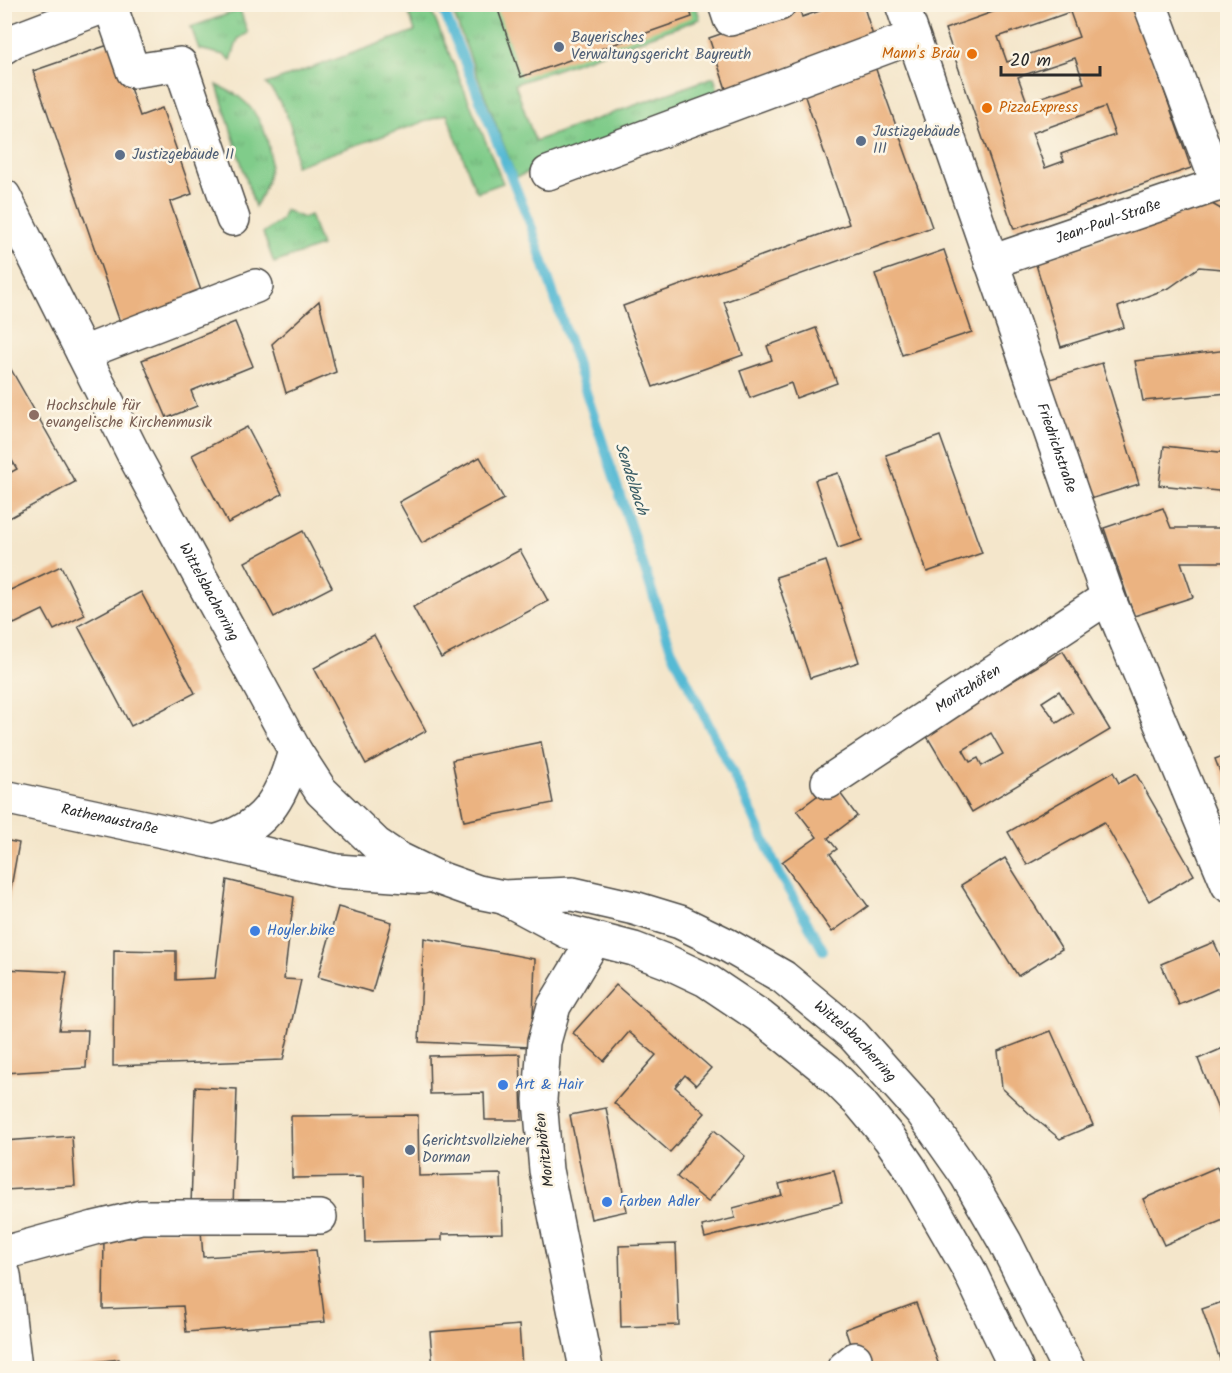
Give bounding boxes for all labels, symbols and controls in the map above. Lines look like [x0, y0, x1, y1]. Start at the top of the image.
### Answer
place label: Bayerisches Verwaltungsgericht Bayreuth [571, 26, 751, 67]
scale bar [1001, 39, 1100, 77]
marker: Bayerisches Verwaltungsgericht Bayreuth [552, 40, 566, 54]
place label: Mann's Bräu [882, 42, 960, 66]
marker: Mann's Bräu [965, 47, 979, 61]
text: 20 m [1010, 47, 1051, 76]
place label: PizzaExpress [999, 96, 1078, 120]
marker: PizzaExpress [980, 101, 994, 115]
place label: Justizgebäude III [873, 120, 960, 161]
marker: Justizgebäude III [854, 134, 868, 148]
place label: Justizgebäude II [132, 143, 235, 167]
marker: Justizgebäude II [113, 148, 127, 162]
street label: Jean-Paul-Straße [1052, 193, 1165, 251]
place label: Hochschule für evangelische Kirchenmusik [46, 394, 213, 435]
street label: Friedrichstraße [1030, 400, 1083, 496]
marker: Hochschule für evangelische Kirchenmusik [27, 408, 41, 422]
water label: Sendelbach [608, 440, 655, 520]
street label: Wittelsbacherring [172, 539, 245, 646]
street label: Moritzhöfen [930, 659, 1006, 720]
street label: Rathenaustraße [59, 798, 160, 842]
place label: Hoyler.bike [267, 919, 335, 943]
marker: Hoyler.bike [248, 924, 262, 938]
street label: Wittelsbacherring [808, 995, 902, 1088]
place label: Art & Hair [515, 1073, 584, 1097]
marker: Art & Hair [496, 1078, 510, 1092]
street label: Moritzhöfen [529, 1111, 561, 1189]
place label: Gerichtsvollzieher Dorman [422, 1129, 532, 1170]
marker: Gerichtsvollzieher Dorman [403, 1143, 417, 1157]
place label: Farben Adler [619, 1190, 701, 1214]
marker: Farben Adler [600, 1195, 614, 1209]

